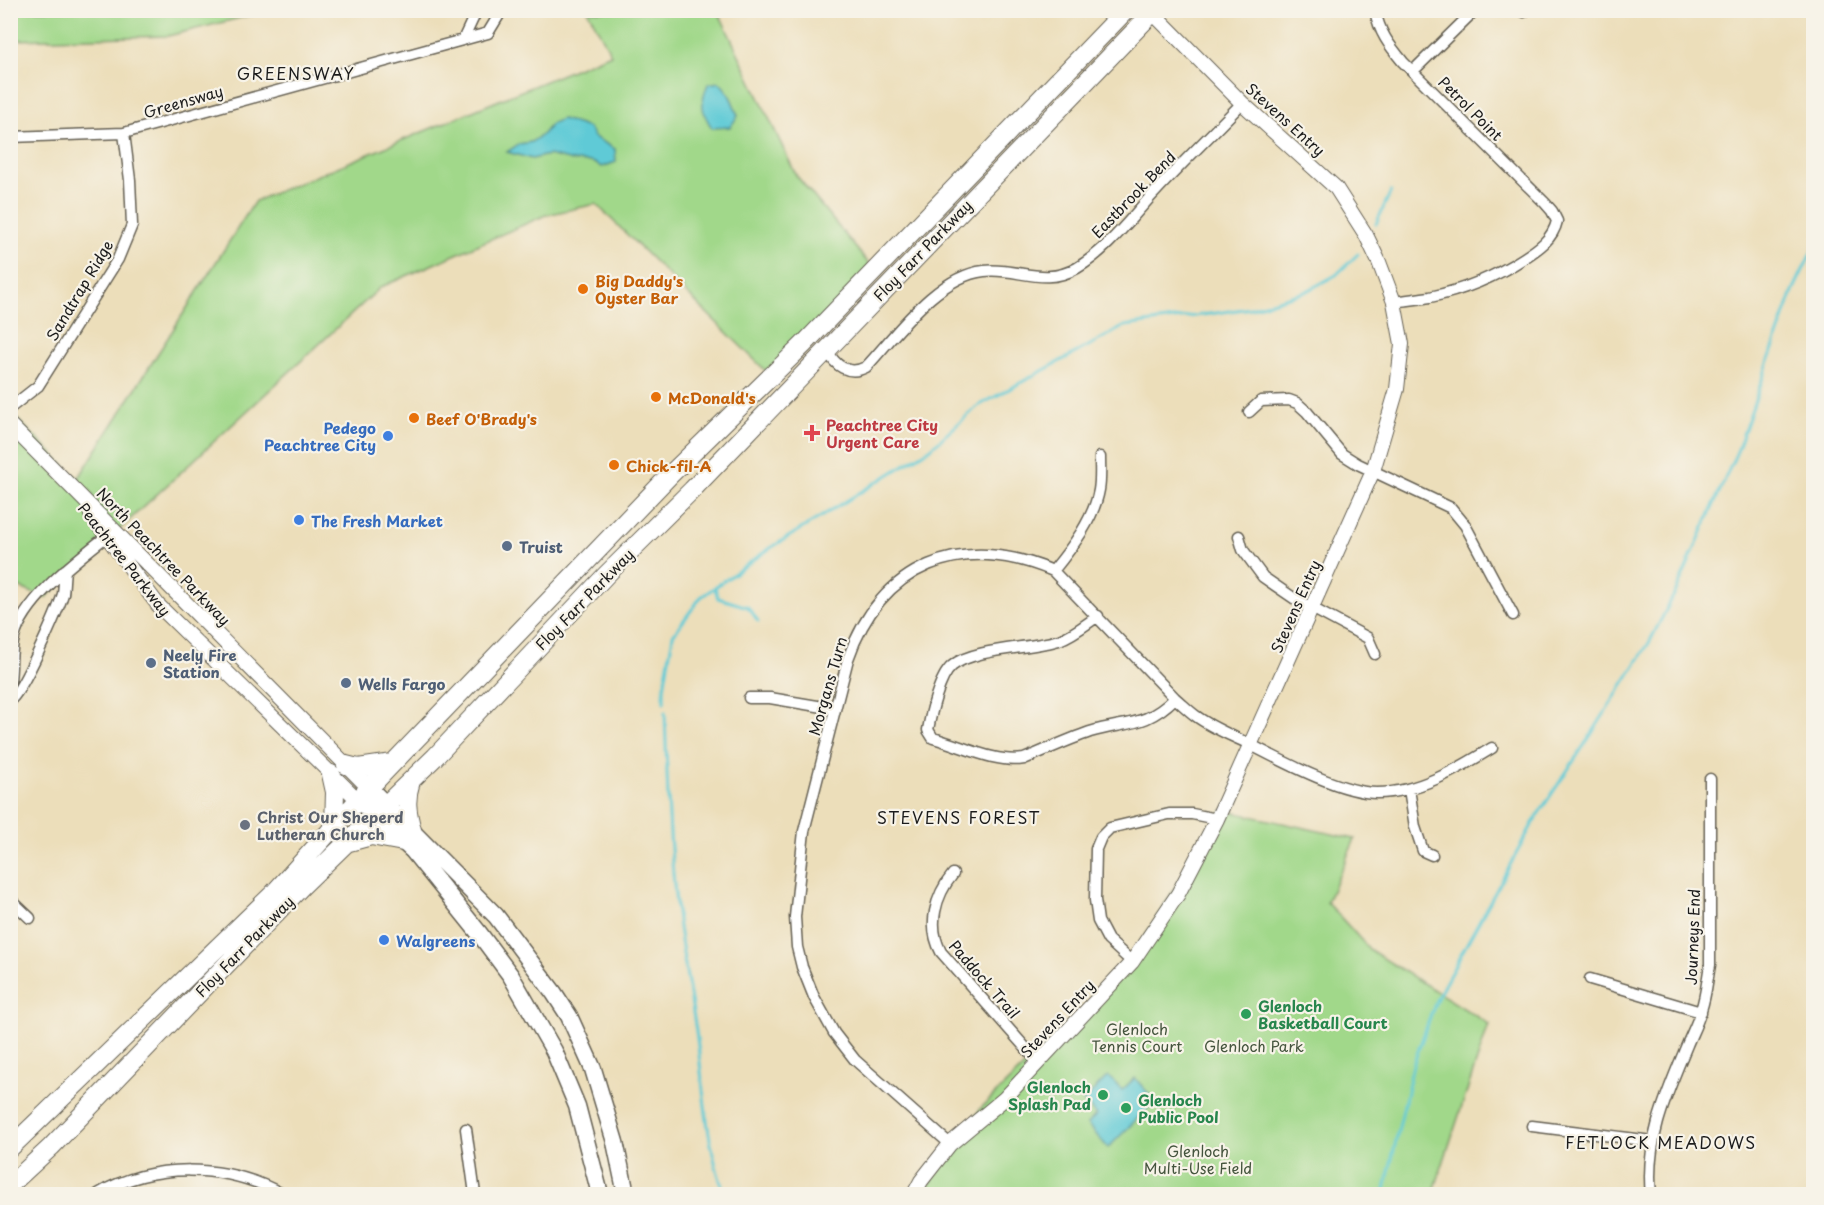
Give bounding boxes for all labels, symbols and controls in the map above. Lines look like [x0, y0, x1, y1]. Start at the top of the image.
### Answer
district label: GREENSWAY [237, 61, 355, 85]
street label: Petrol Point [1433, 70, 1509, 146]
street label: Stevens Entry [1241, 77, 1331, 161]
street label: Greensway [140, 79, 226, 123]
street label: Eastbrook Bend [1085, 145, 1181, 243]
street label: Floy Farr Parkway [867, 194, 977, 306]
street label: Sandtrap Ridge [40, 235, 118, 345]
place label: Big Daddy's Oyster Bar [595, 269, 683, 309]
marker: Big Daddy's Oyster Bar [576, 282, 590, 296]
place label: McDonald's [668, 386, 756, 409]
marker: McDonald's [649, 390, 663, 404]
place label: Beef O'Brady's [426, 407, 537, 430]
marker: Beef O'Brady's [407, 411, 421, 425]
place label: Peachtree City Urgent Care [826, 413, 938, 453]
place label: Pedego Peachtree City [264, 416, 376, 456]
marker: Peachtree City Urgent Care [803, 424, 821, 442]
marker: Pedego Peachtree City [381, 429, 395, 443]
place label: Chick-fil-A [626, 454, 712, 477]
marker: Chick-fil-A [607, 458, 621, 472]
street label: North Peachtree Parkway [92, 482, 236, 630]
street label: Peachtree Parkway [74, 498, 176, 620]
place label: The Fresh Market [311, 509, 443, 532]
marker: The Fresh Market [292, 513, 306, 527]
place label: Truist [519, 535, 563, 558]
marker: Truist [500, 539, 514, 553]
street label: Floy Farr Parkway [529, 543, 639, 655]
street label: Stevens Entry [1264, 556, 1326, 656]
street label: Morgans Turn [802, 634, 852, 738]
place label: Neely Fire Station [163, 643, 237, 683]
marker: Neely Fire Station [144, 656, 158, 670]
place label: Wells Fargo [358, 672, 446, 695]
marker: Wells Fargo [339, 676, 353, 690]
place label: Christ Our Sheperd Lutheran Church [257, 805, 403, 845]
district label: STEVENS FOREST [877, 805, 1041, 829]
marker: Christ Our Sheperd Lutheran Church [238, 818, 252, 832]
street label: Journeys End [1679, 889, 1705, 985]
street label: Floy Farr Parkway [189, 890, 299, 1002]
place label: Walgreens [396, 929, 475, 952]
marker: Walgreens [377, 933, 391, 947]
street label: Paddock Trail [944, 935, 1026, 1023]
street label: Stevens Entry [1015, 974, 1099, 1062]
place label: Glenloch Basketball Court [1258, 994, 1388, 1034]
marker: Glenloch Basketball Court [1239, 1007, 1253, 1021]
park label: Glenloch Tennis Court [1092, 1017, 1182, 1057]
park label: Glenloch Park [1204, 1034, 1304, 1057]
place label: Glenloch Splash Pad [1008, 1075, 1091, 1115]
marker: Glenloch Splash Pad [1096, 1088, 1110, 1102]
place label: Glenloch Public Pool [1138, 1088, 1219, 1128]
marker: Glenloch Public Pool [1119, 1101, 1133, 1115]
district label: FETLOCK MEADOWS [1565, 1130, 1757, 1154]
park label: Glenloch Multi-Use Field [1144, 1139, 1252, 1179]

